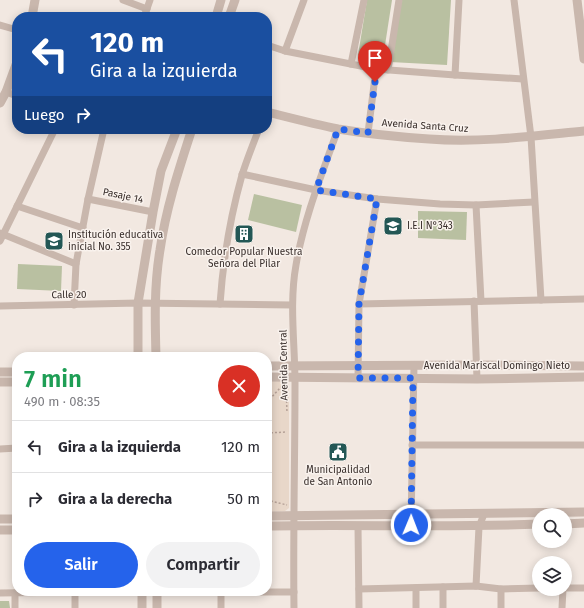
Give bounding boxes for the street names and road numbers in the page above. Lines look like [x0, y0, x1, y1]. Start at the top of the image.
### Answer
street label: Avenida Santa Cruz [381, 117, 469, 135]
street label: Pasaje 14 [102, 186, 145, 206]
street label: Calle 20 [51, 289, 87, 301]
street label: Avenida Central [277, 329, 291, 401]
street label: Avenida Mariscal Domingo Nieto [424, 360, 570, 372]

